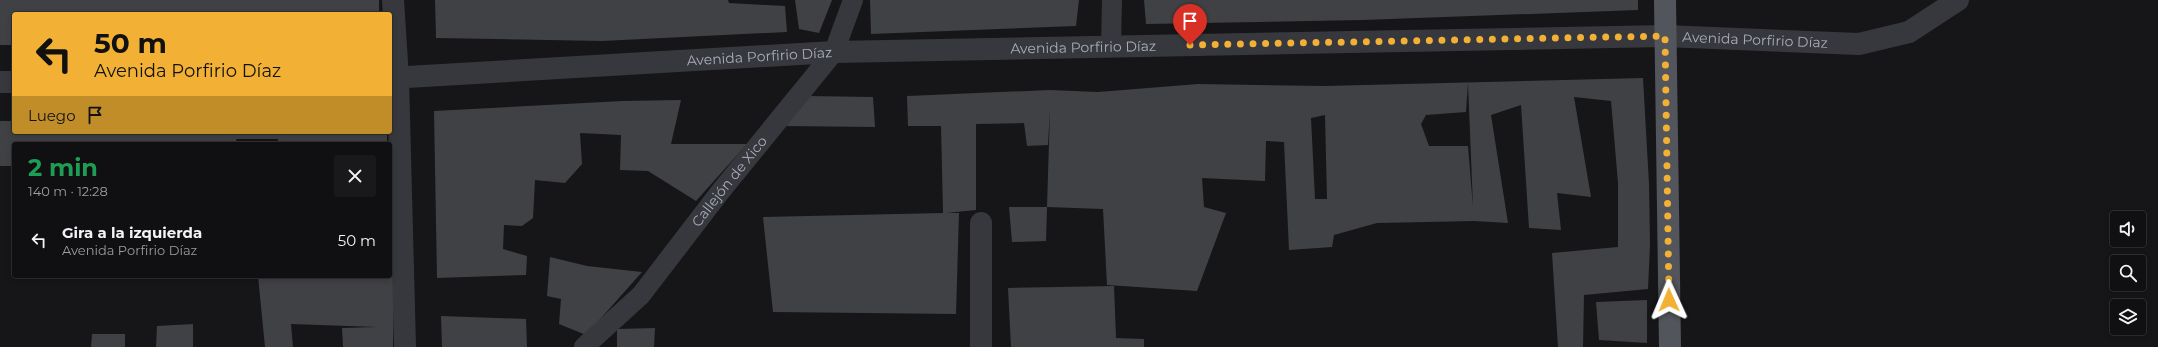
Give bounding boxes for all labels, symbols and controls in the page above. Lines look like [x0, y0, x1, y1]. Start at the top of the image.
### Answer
pin [1173, 4, 1207, 45]
icon: arrive [1179, 10, 1201, 32]
text: 50 m [94, 26, 167, 60]
icon: left [28, 28, 80, 80]
street label: Avenida Porfirio Díaz [1682, 28, 1828, 52]
street label: Avenida Porfirio Díaz [1010, 37, 1156, 58]
street label: Avenida Porfirio Díaz [686, 43, 833, 70]
text: Avenida Porfirio Díaz [94, 60, 281, 82]
icon: arrive [84, 104, 106, 126]
text: Luego [28, 106, 76, 125]
street label: Callejón de Xico [688, 132, 771, 230]
text: 2 min [28, 153, 98, 182]
button: close [334, 155, 376, 197]
text: 140 m · 12:28 [28, 183, 108, 199]
map controls [2110, 211, 2146, 335]
button: sound [2110, 211, 2146, 247]
text: Gira a la izquierda [62, 223, 202, 242]
icon: left [28, 229, 50, 251]
text: 50 m [338, 231, 376, 250]
text: Avenida Porfirio Díaz [62, 242, 197, 258]
button: search [2110, 255, 2146, 291]
position arrow [1648, 279, 1690, 321]
button: layers [2110, 299, 2146, 335]

